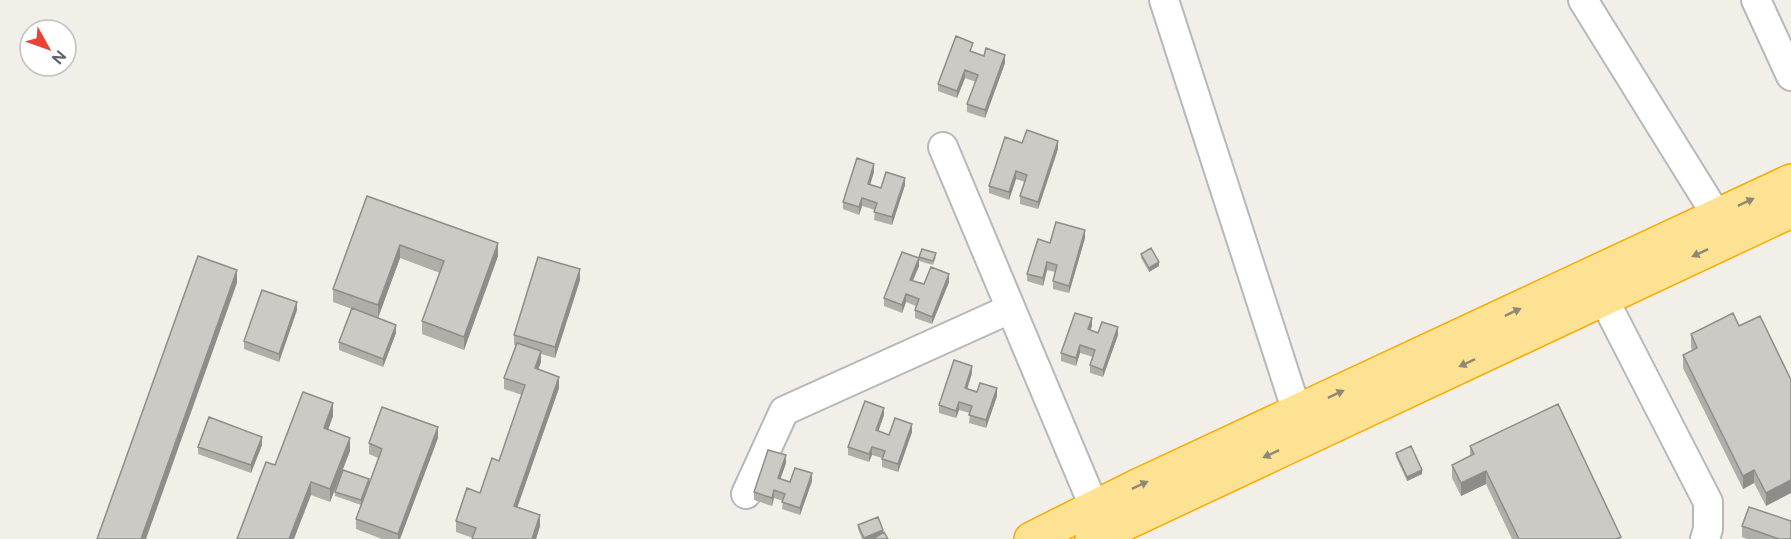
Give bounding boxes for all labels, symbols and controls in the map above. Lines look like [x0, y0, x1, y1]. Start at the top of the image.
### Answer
north arrow [18, 18, 78, 78]
text: N [48, 46, 70, 68]
one-way arrow [1738, 197, 1755, 206]
one-way arrow [1691, 249, 1708, 258]
one-way arrow [1504, 307, 1521, 316]
one-way arrow [1458, 359, 1475, 368]
one-way arrow [1328, 389, 1346, 399]
one-way arrow [1262, 450, 1279, 459]
one-way arrow [1132, 481, 1149, 490]

